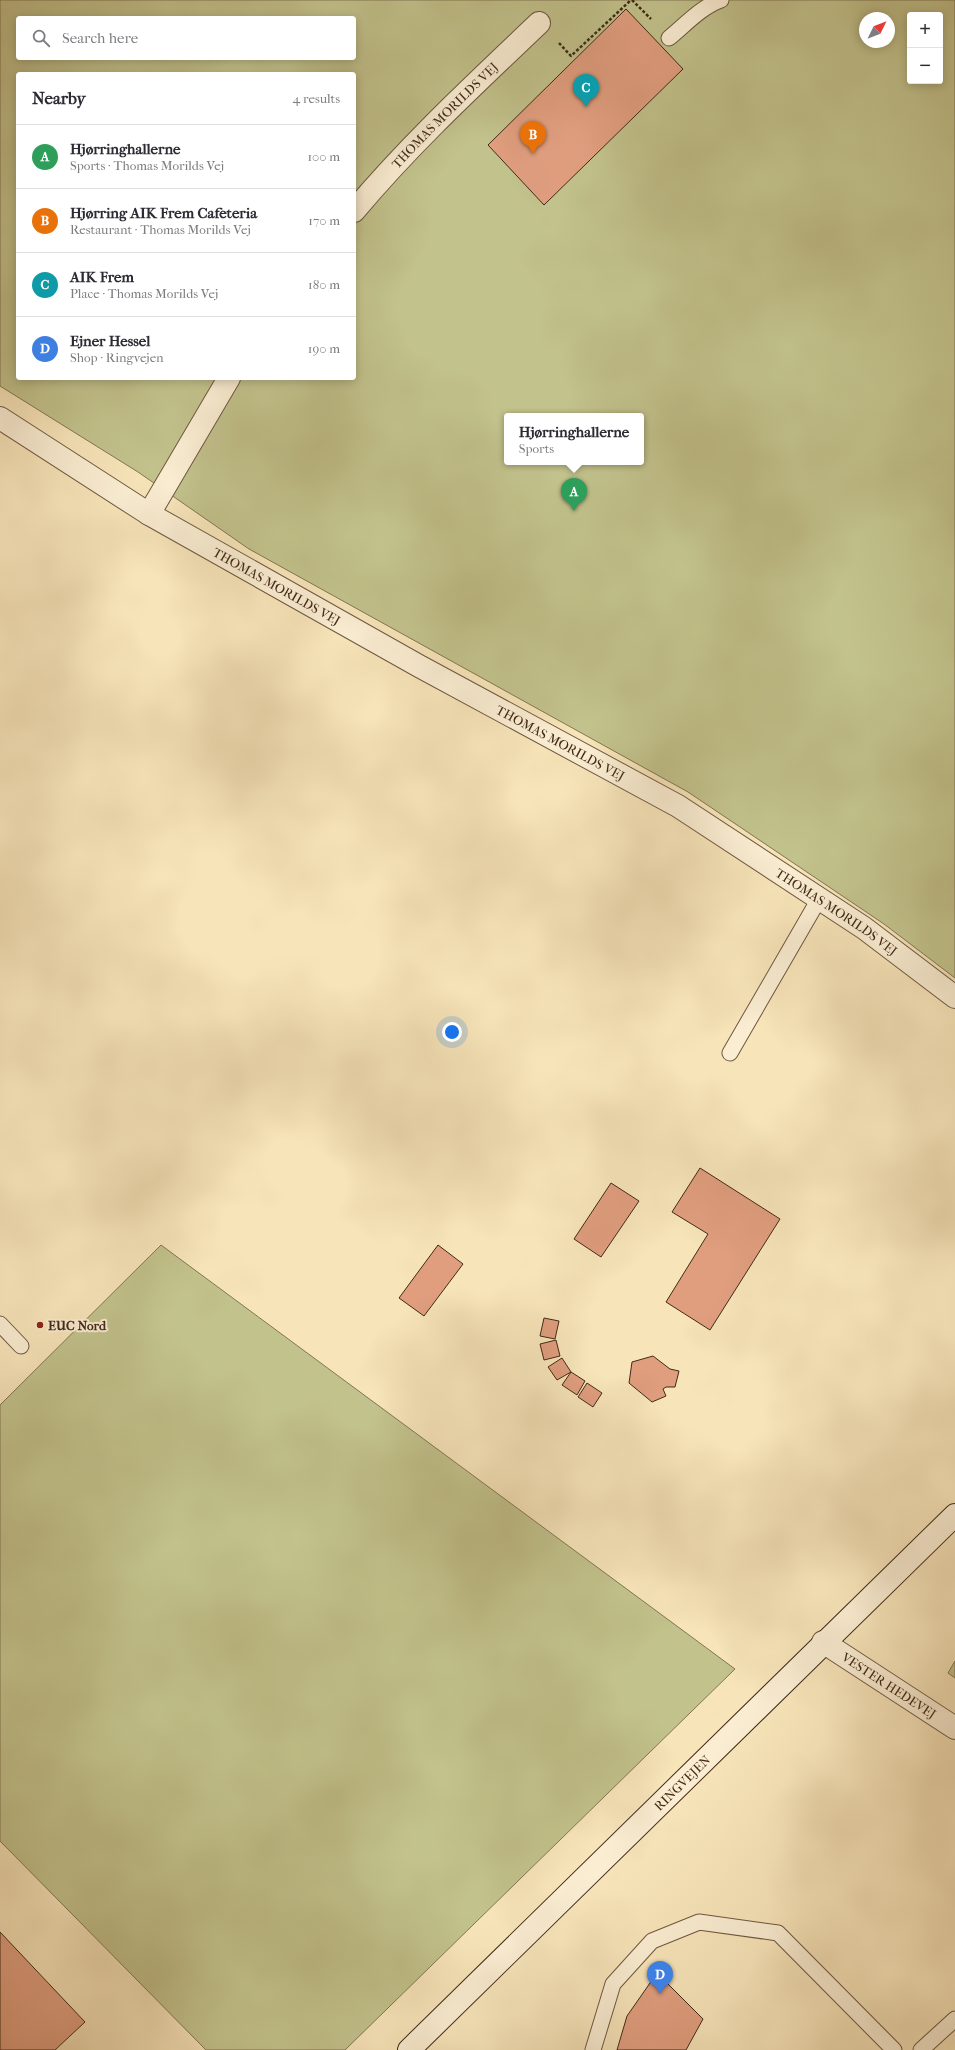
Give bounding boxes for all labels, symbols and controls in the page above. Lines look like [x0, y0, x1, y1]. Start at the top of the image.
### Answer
north arrow [859, 12, 895, 48]
map controls [907, 12, 943, 84]
button: + [907, 12, 943, 48]
search box [16, 16, 356, 60]
icon: search [30, 27, 52, 49]
text: Search here [62, 29, 138, 47]
button: − [907, 48, 943, 84]
street label: THOMAS MORILDS VEJ [389, 59, 501, 171]
pin: C [573, 74, 599, 107]
text: Nearby [32, 88, 86, 108]
text: 4 results [293, 91, 340, 106]
pin: B [520, 121, 546, 154]
text: Hjørringhallerne [70, 140, 180, 158]
text: A [41, 149, 49, 164]
text: 100 m [307, 149, 340, 164]
text: Sports · Thomas Morilds Vej [70, 158, 224, 173]
text: Hjørring AIK Frem Cafeteria [70, 204, 257, 222]
text: B [41, 213, 49, 228]
text: 170 m [308, 213, 340, 228]
text: Restaurant · Thomas Morilds Vej [70, 222, 251, 237]
text: AIK Frem [70, 268, 134, 286]
text: C [41, 277, 49, 292]
text: 180 m [308, 277, 340, 292]
text: Place · Thomas Morilds Vej [70, 286, 218, 301]
text: Ejner Hessel [70, 332, 150, 350]
text: D [40, 341, 50, 356]
text: 190 m [308, 341, 340, 356]
text: Shop · Ringvejen [70, 350, 164, 365]
popup [504, 413, 644, 465]
text: Hjørringhallerne [519, 423, 629, 441]
text: Sports [519, 441, 554, 456]
pin: A [561, 478, 587, 511]
street label: THOMAS MORILDS VEJ [210, 545, 343, 628]
street label: THOMAS MORILDS VEJ [493, 702, 627, 784]
street label: THOMAS MORILDS VEJ [773, 865, 900, 959]
your location [442, 1022, 462, 1042]
place label: EUC Nord [48, 1318, 107, 1333]
marker: EUC Nord [35, 1320, 45, 1330]
street label: VESTER HEDEVEJ [838, 1649, 939, 1722]
street label: RINGVEJEN [651, 1752, 713, 1814]
pin: D [647, 1961, 673, 1994]

